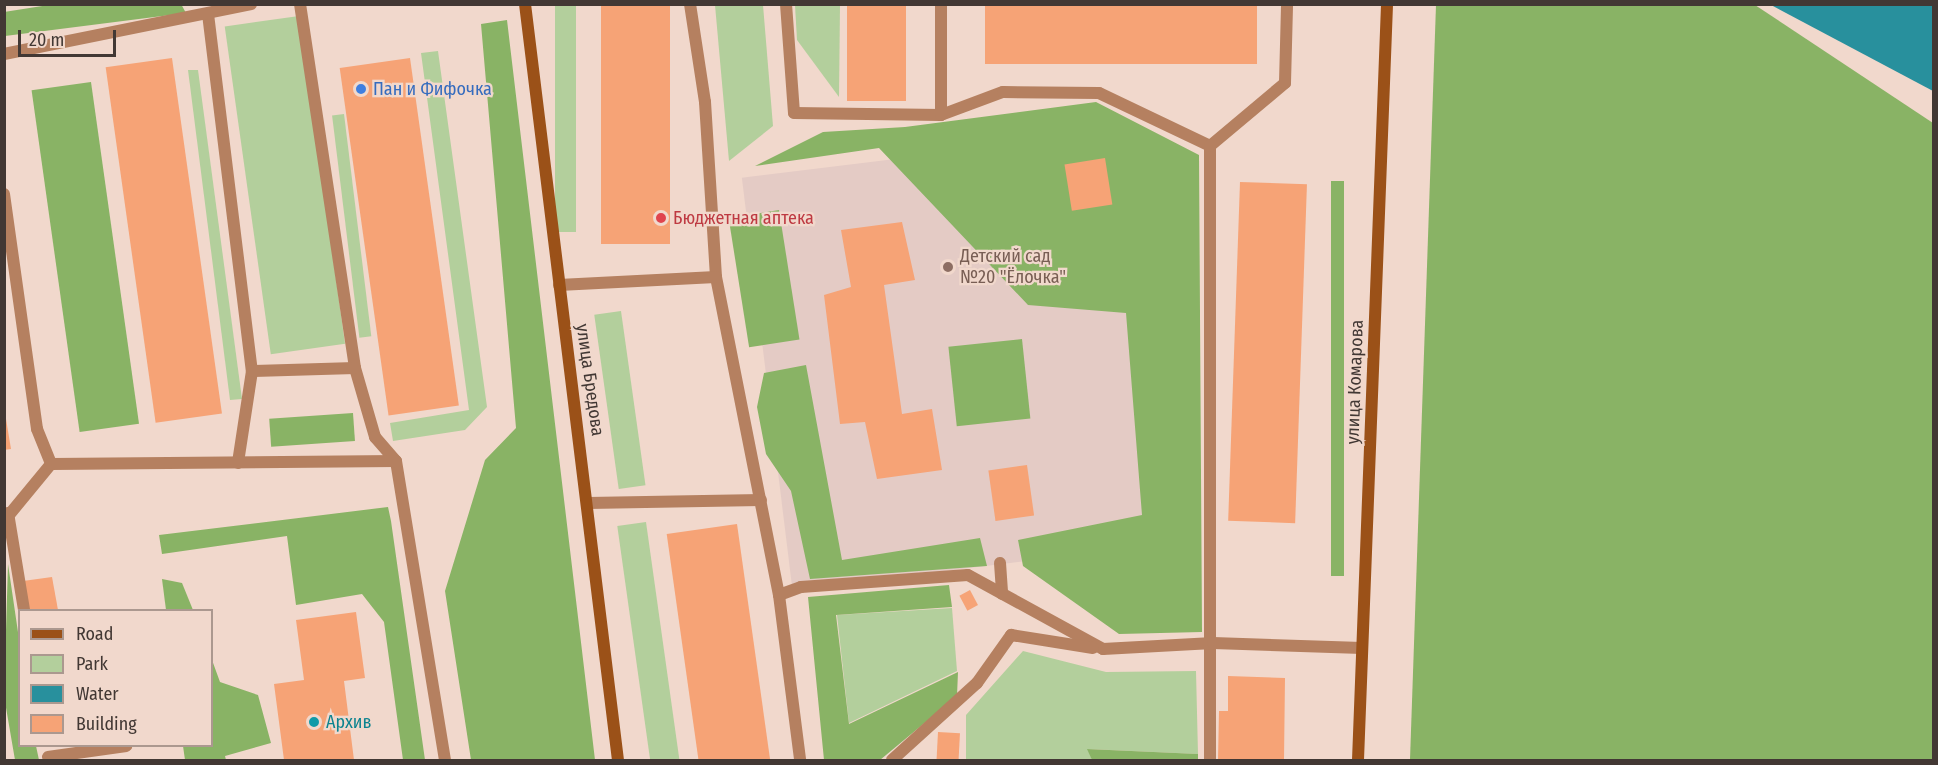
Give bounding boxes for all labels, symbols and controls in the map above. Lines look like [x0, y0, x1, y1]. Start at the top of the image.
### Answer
scale bar [21, 18, 118, 56]
text: 20 m [29, 29, 64, 51]
place label: Пан и Фифочка [373, 78, 492, 100]
marker: Пан и Фифочка [354, 82, 368, 96]
place label: Бюджетная аптека [673, 207, 814, 229]
marker: Бюджетная аптека [654, 211, 668, 225]
place label: Детский сад №20 "Ёлочка" [960, 246, 1066, 288]
marker: Детский сад №20 "Ёлочка" [941, 260, 955, 274]
street label: улица Комарова [1342, 319, 1368, 445]
street label: улица Бредова [571, 322, 609, 438]
legend [18, 609, 213, 747]
text: Road [76, 623, 113, 645]
text: Park [76, 653, 108, 675]
text: Water [76, 683, 119, 705]
place label: Архив [326, 711, 371, 733]
text: Building [76, 713, 137, 735]
marker: Архив [307, 715, 321, 729]

